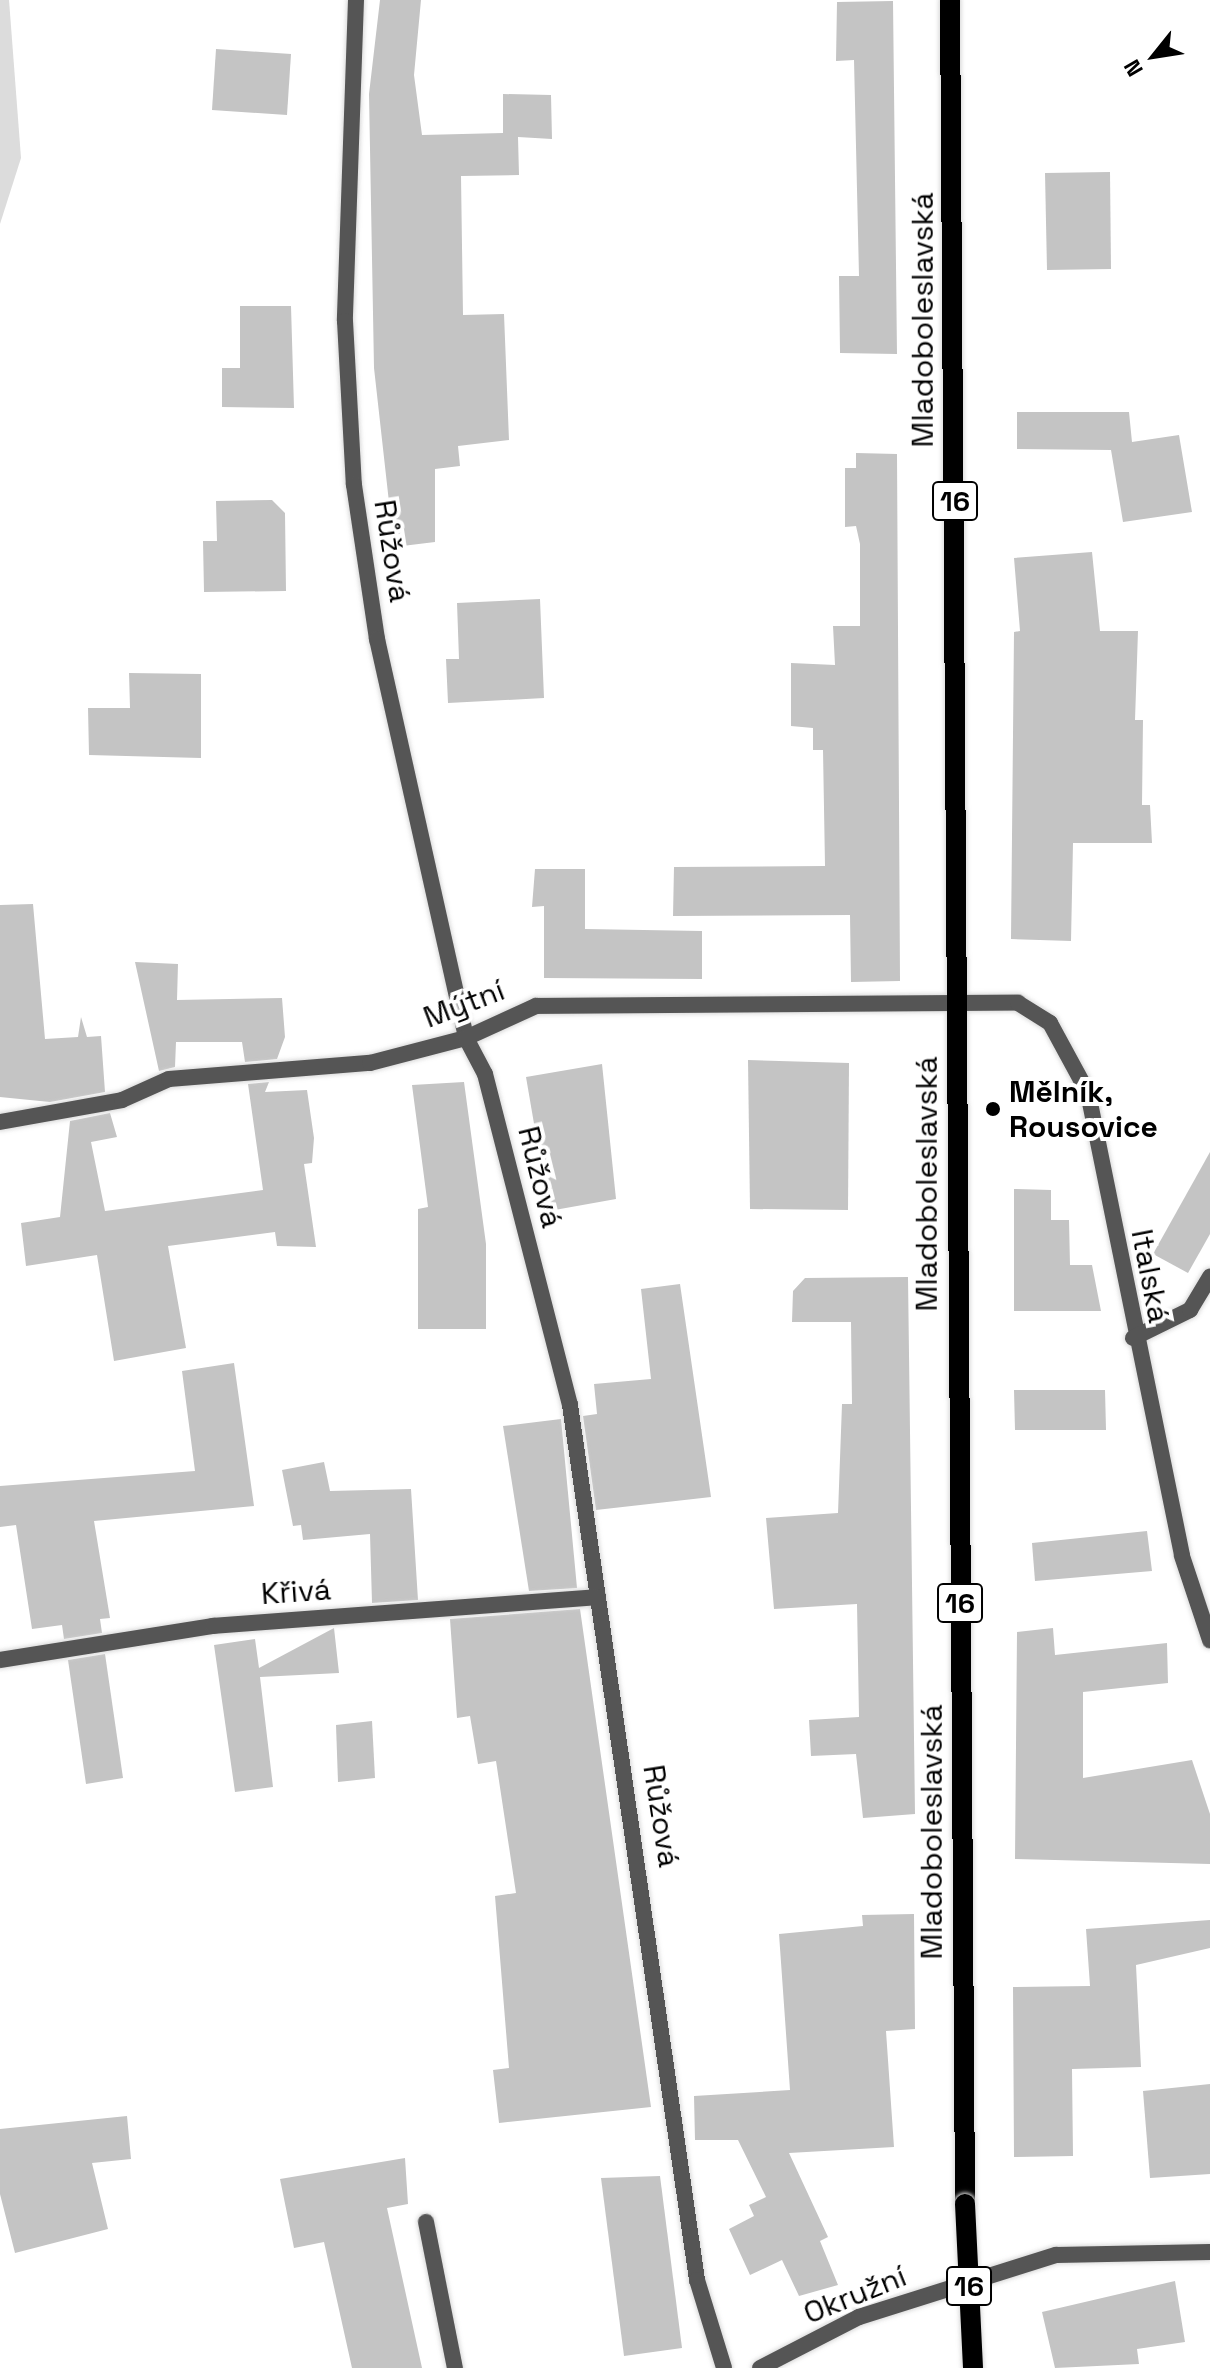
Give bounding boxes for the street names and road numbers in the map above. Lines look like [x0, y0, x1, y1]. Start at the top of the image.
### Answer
street label: Mladoboleslavská [905, 192, 941, 448]
road number: 16 [931, 477, 979, 525]
street label: Růžová [366, 497, 418, 605]
street label: Mýtní [418, 972, 510, 1036]
street label: Mladoboleslavská [909, 1056, 945, 1312]
street label: Růžová [510, 1123, 570, 1231]
street label: Italská [1123, 1226, 1177, 1326]
street label: Křivá [260, 1572, 332, 1612]
road number: 16 [936, 1579, 984, 1627]
street label: Mladoboleslavská [914, 1704, 950, 1960]
street label: Růžová [635, 1762, 687, 1870]
street label: Okružní [799, 2258, 911, 2332]
road number: 16 [945, 2262, 993, 2310]

